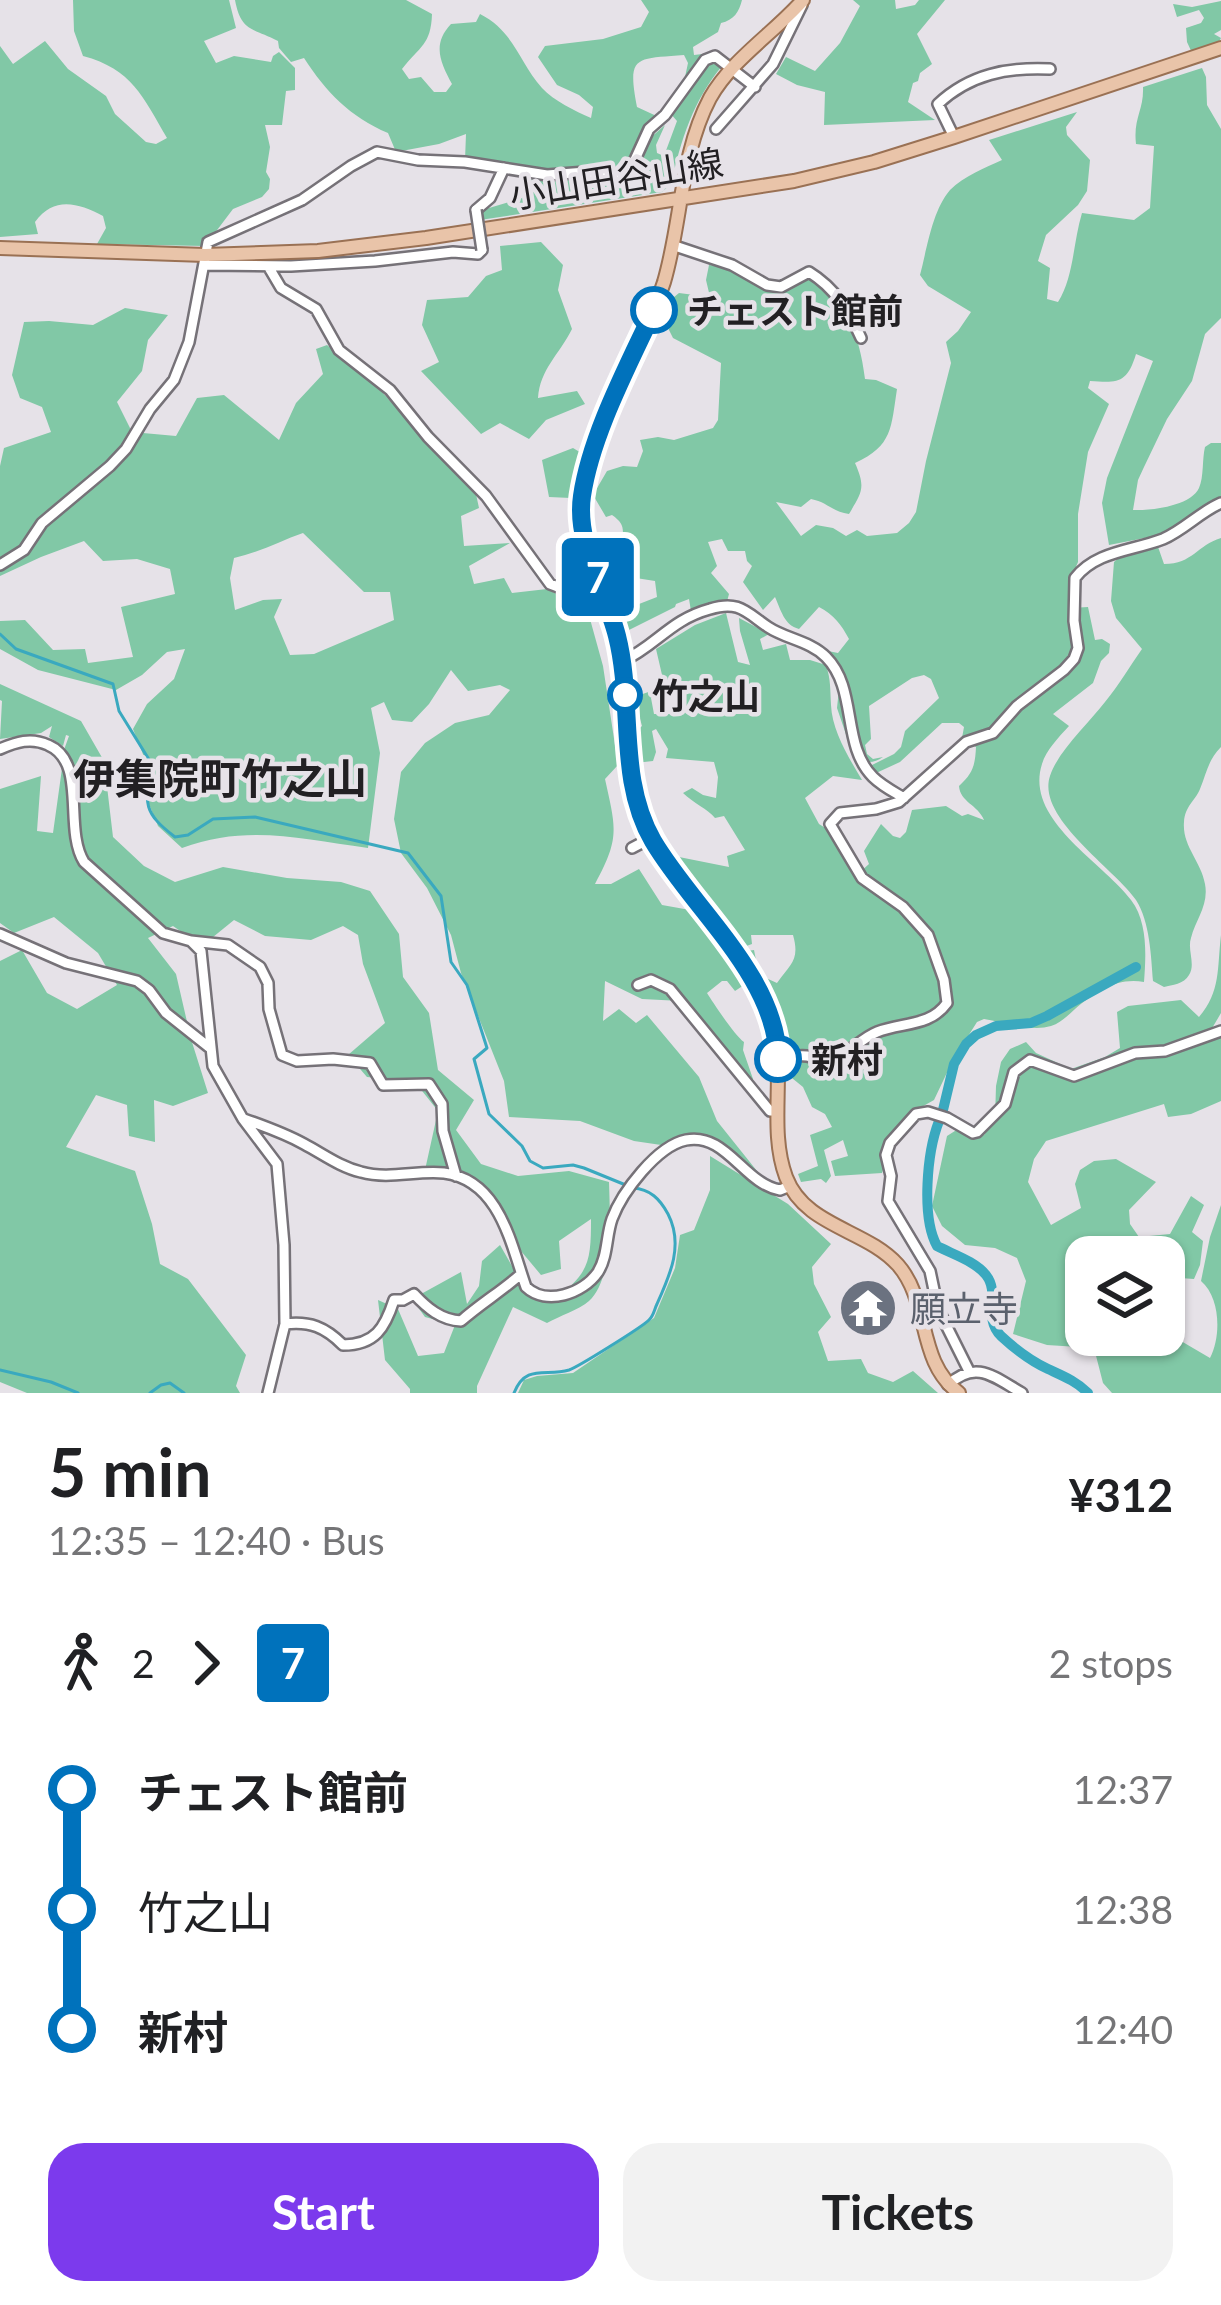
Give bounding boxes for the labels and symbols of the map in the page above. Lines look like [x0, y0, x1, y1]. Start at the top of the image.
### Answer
street label: 小山田谷山線 [506, 139, 726, 217]
marker: チェスト館前 [632, 288, 676, 332]
place label: チェスト館前 [687, 288, 903, 332]
line badge: 7 [559, 538, 637, 616]
place label: 竹之山 [652, 673, 760, 717]
marker: 竹之山 [609, 679, 641, 711]
district label: 伊集院町竹之山 [73, 753, 367, 803]
marker: 新村 [756, 1037, 800, 1081]
place label: 新村 [811, 1037, 883, 1081]
temple icon: 願立寺 [837, 1277, 899, 1339]
place label: 願立寺 [910, 1286, 1018, 1330]

